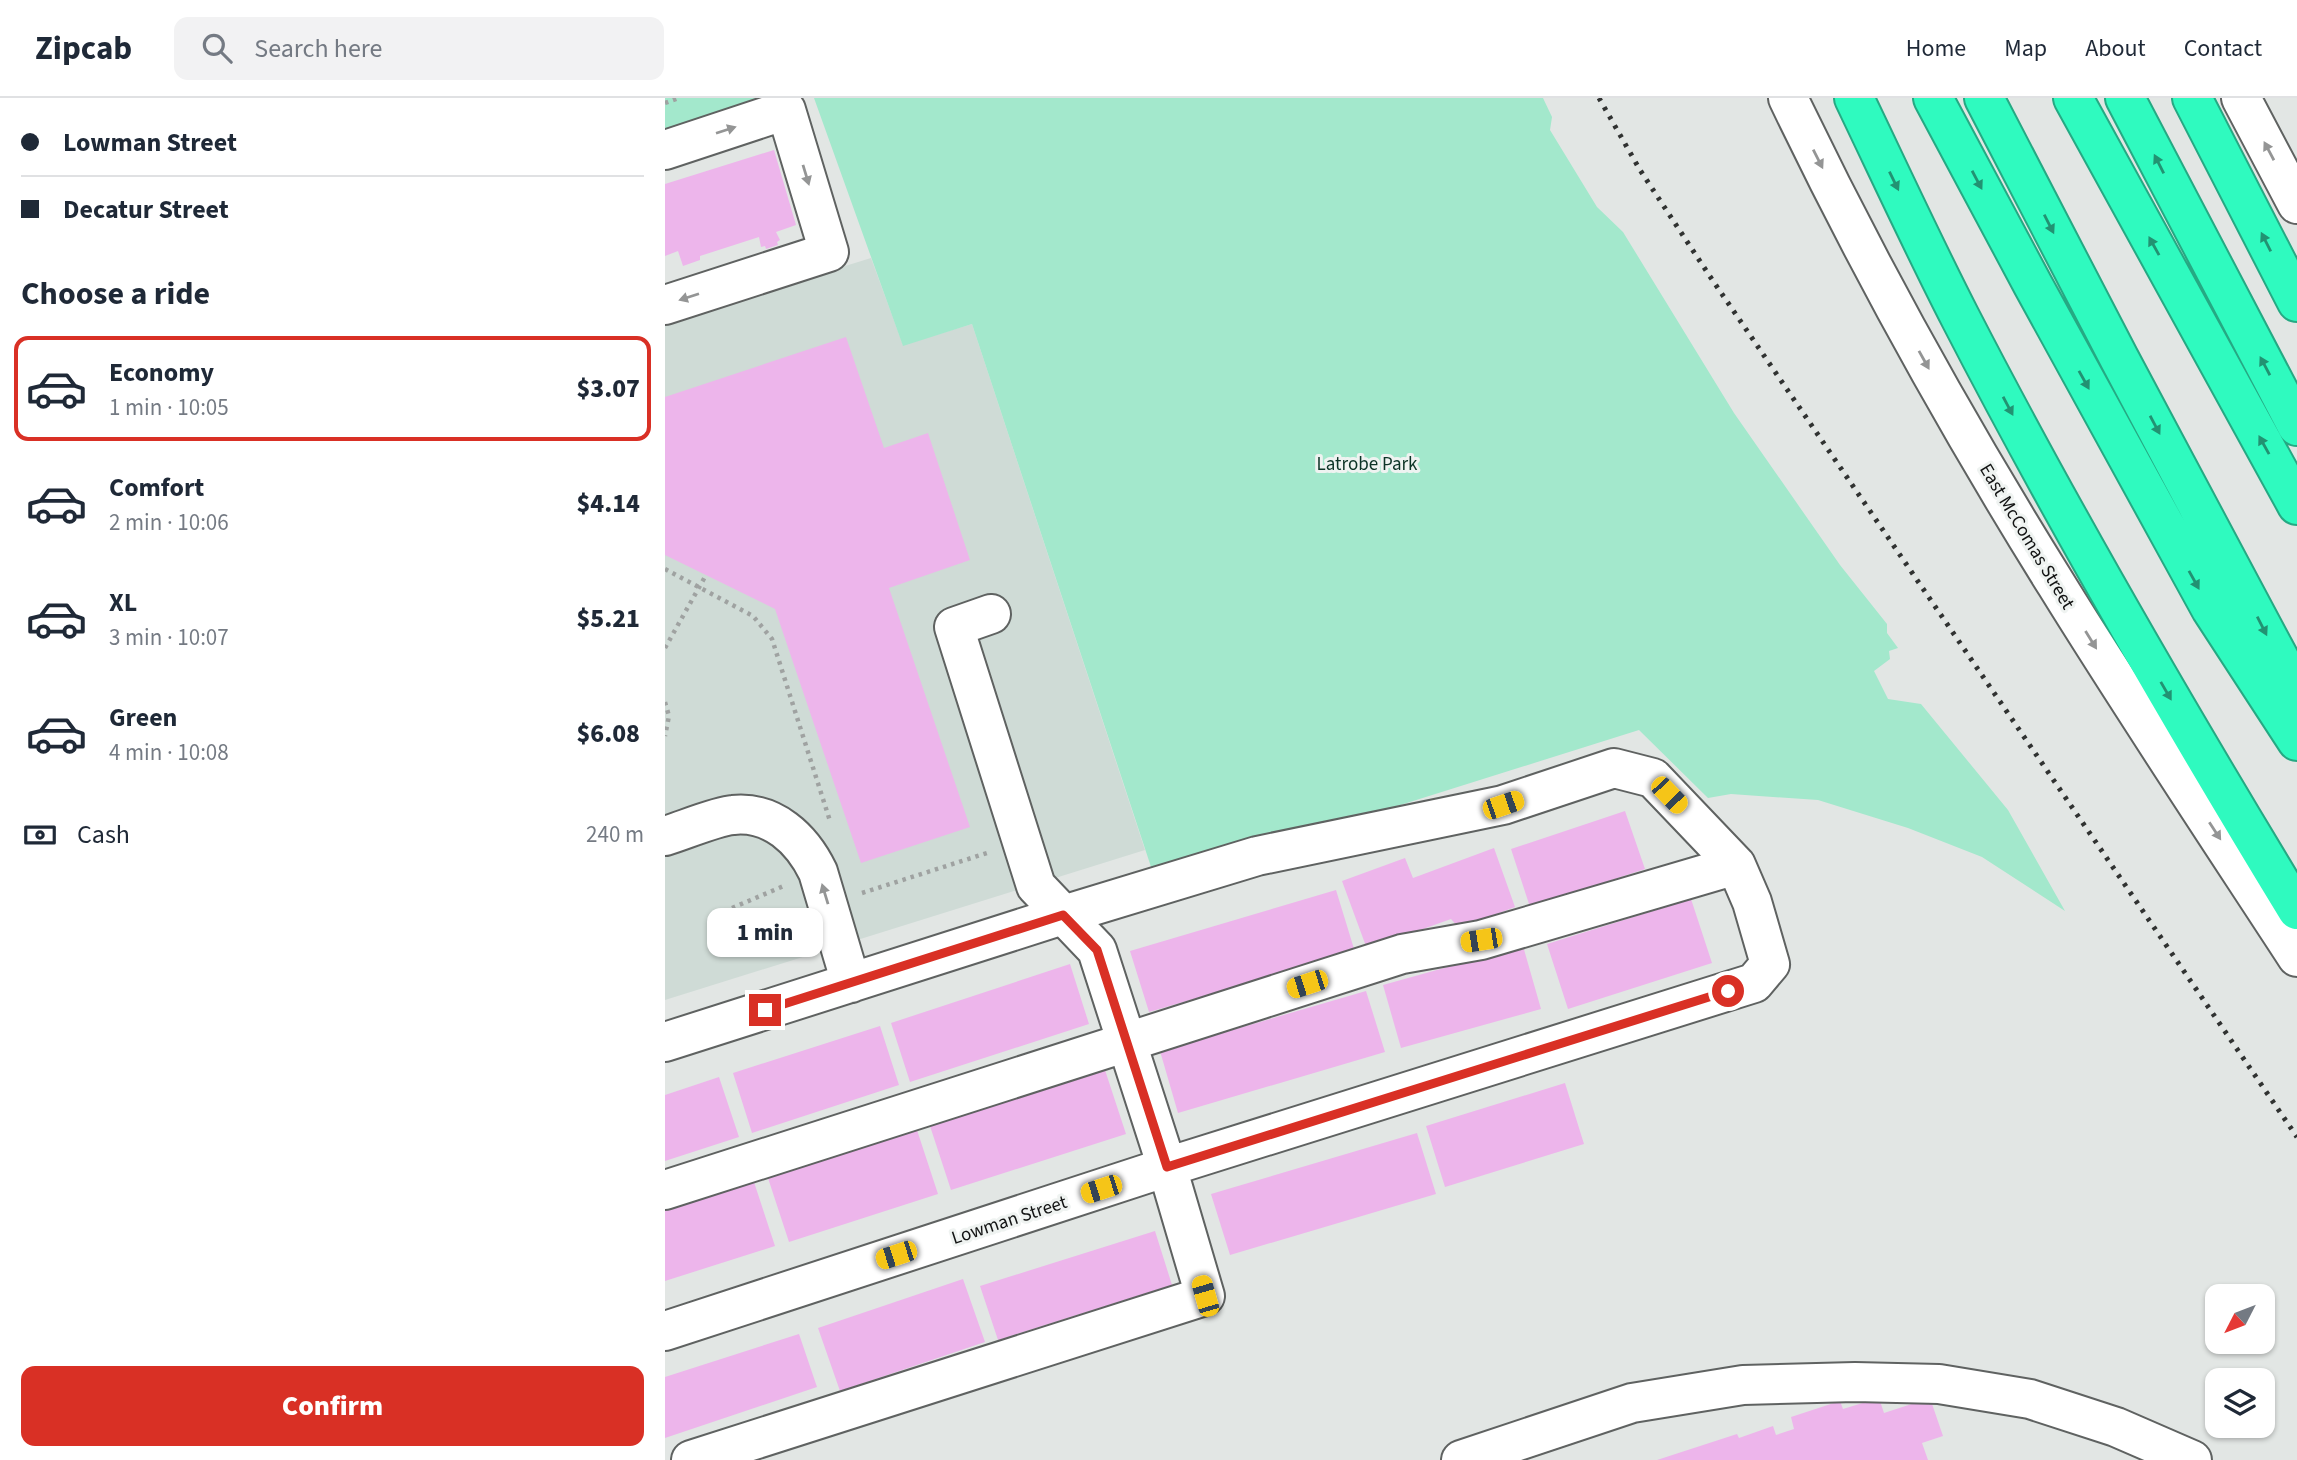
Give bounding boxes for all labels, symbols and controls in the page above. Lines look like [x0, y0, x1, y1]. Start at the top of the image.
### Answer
search box [174, 17, 664, 80]
text: Zipcab [35, 25, 132, 72]
icon: search [198, 29, 236, 67]
text: Search here [254, 30, 382, 67]
text: Home [1906, 31, 1966, 66]
text: Map [2004, 31, 2047, 66]
text: About [2085, 31, 2146, 66]
text: Contact [2184, 31, 2262, 66]
text: Lowman Street [63, 124, 237, 161]
one-way arrow [715, 124, 736, 135]
one-way arrow [2263, 141, 2275, 161]
one-way arrow [1812, 149, 1823, 169]
one-way arrow [2154, 154, 2165, 174]
one-way arrow [801, 165, 811, 186]
one-way arrow [1971, 170, 1982, 190]
one-way arrow [1888, 171, 1900, 191]
text: Decatur Street [63, 191, 229, 228]
one-way arrow [2043, 214, 2055, 234]
one-way arrow [2260, 232, 2271, 252]
one-way arrow [2148, 236, 2159, 256]
text: Choose a ride [21, 271, 210, 317]
one-way arrow [679, 292, 700, 303]
one-way arrow [1918, 351, 1930, 370]
text: Economy [109, 354, 214, 391]
one-way arrow [2259, 356, 2271, 376]
icon: car [25, 357, 88, 420]
text: $3.07 [576, 370, 640, 407]
one-way arrow [2078, 371, 2090, 391]
text: 1 min · 10:05 [109, 391, 229, 424]
one-way arrow [2002, 396, 2014, 416]
one-way arrow [2148, 416, 2160, 436]
one-way arrow [2258, 435, 2270, 455]
park label: Latrobe Park [1317, 451, 1418, 478]
street label: East McComas Street [1972, 459, 2081, 615]
text: Comfort [109, 469, 204, 506]
icon: car [25, 472, 88, 535]
text: $4.14 [576, 485, 640, 522]
text: 2 min · 10:06 [109, 506, 229, 539]
one-way arrow [2188, 570, 2200, 589]
text: XL [109, 584, 137, 621]
icon: car [25, 587, 88, 650]
text: $5.21 [576, 600, 640, 637]
one-way arrow [2257, 616, 2268, 636]
text: 3 min · 10:07 [109, 621, 229, 654]
one-way arrow [2085, 630, 2098, 649]
one-way arrow [2160, 681, 2172, 700]
text: Green [109, 699, 177, 736]
icon: car [25, 702, 88, 765]
text: $6.08 [576, 715, 640, 752]
text: 4 min · 10:08 [109, 736, 229, 769]
car [1647, 773, 1692, 817]
car [1480, 788, 1527, 822]
icon: cash [21, 816, 59, 854]
text: Cash [77, 816, 130, 853]
text: 240 m [586, 818, 644, 851]
one-way arrow [2208, 821, 2221, 840]
one-way arrow [819, 883, 829, 904]
callout: 1 min [707, 908, 823, 958]
text: 1 min [737, 916, 793, 949]
car [1459, 926, 1504, 954]
car [1284, 968, 1331, 1000]
route start [1712, 975, 1744, 1007]
route end [749, 994, 781, 1026]
car [1078, 1173, 1125, 1205]
street label: Lowman Street [948, 1189, 1071, 1252]
car [873, 1239, 920, 1271]
car [1190, 1273, 1221, 1319]
north arrow [2205, 1284, 2275, 1354]
map controls [2205, 1284, 2275, 1438]
button: Confirm [21, 1366, 644, 1446]
button: layers [2205, 1368, 2275, 1438]

